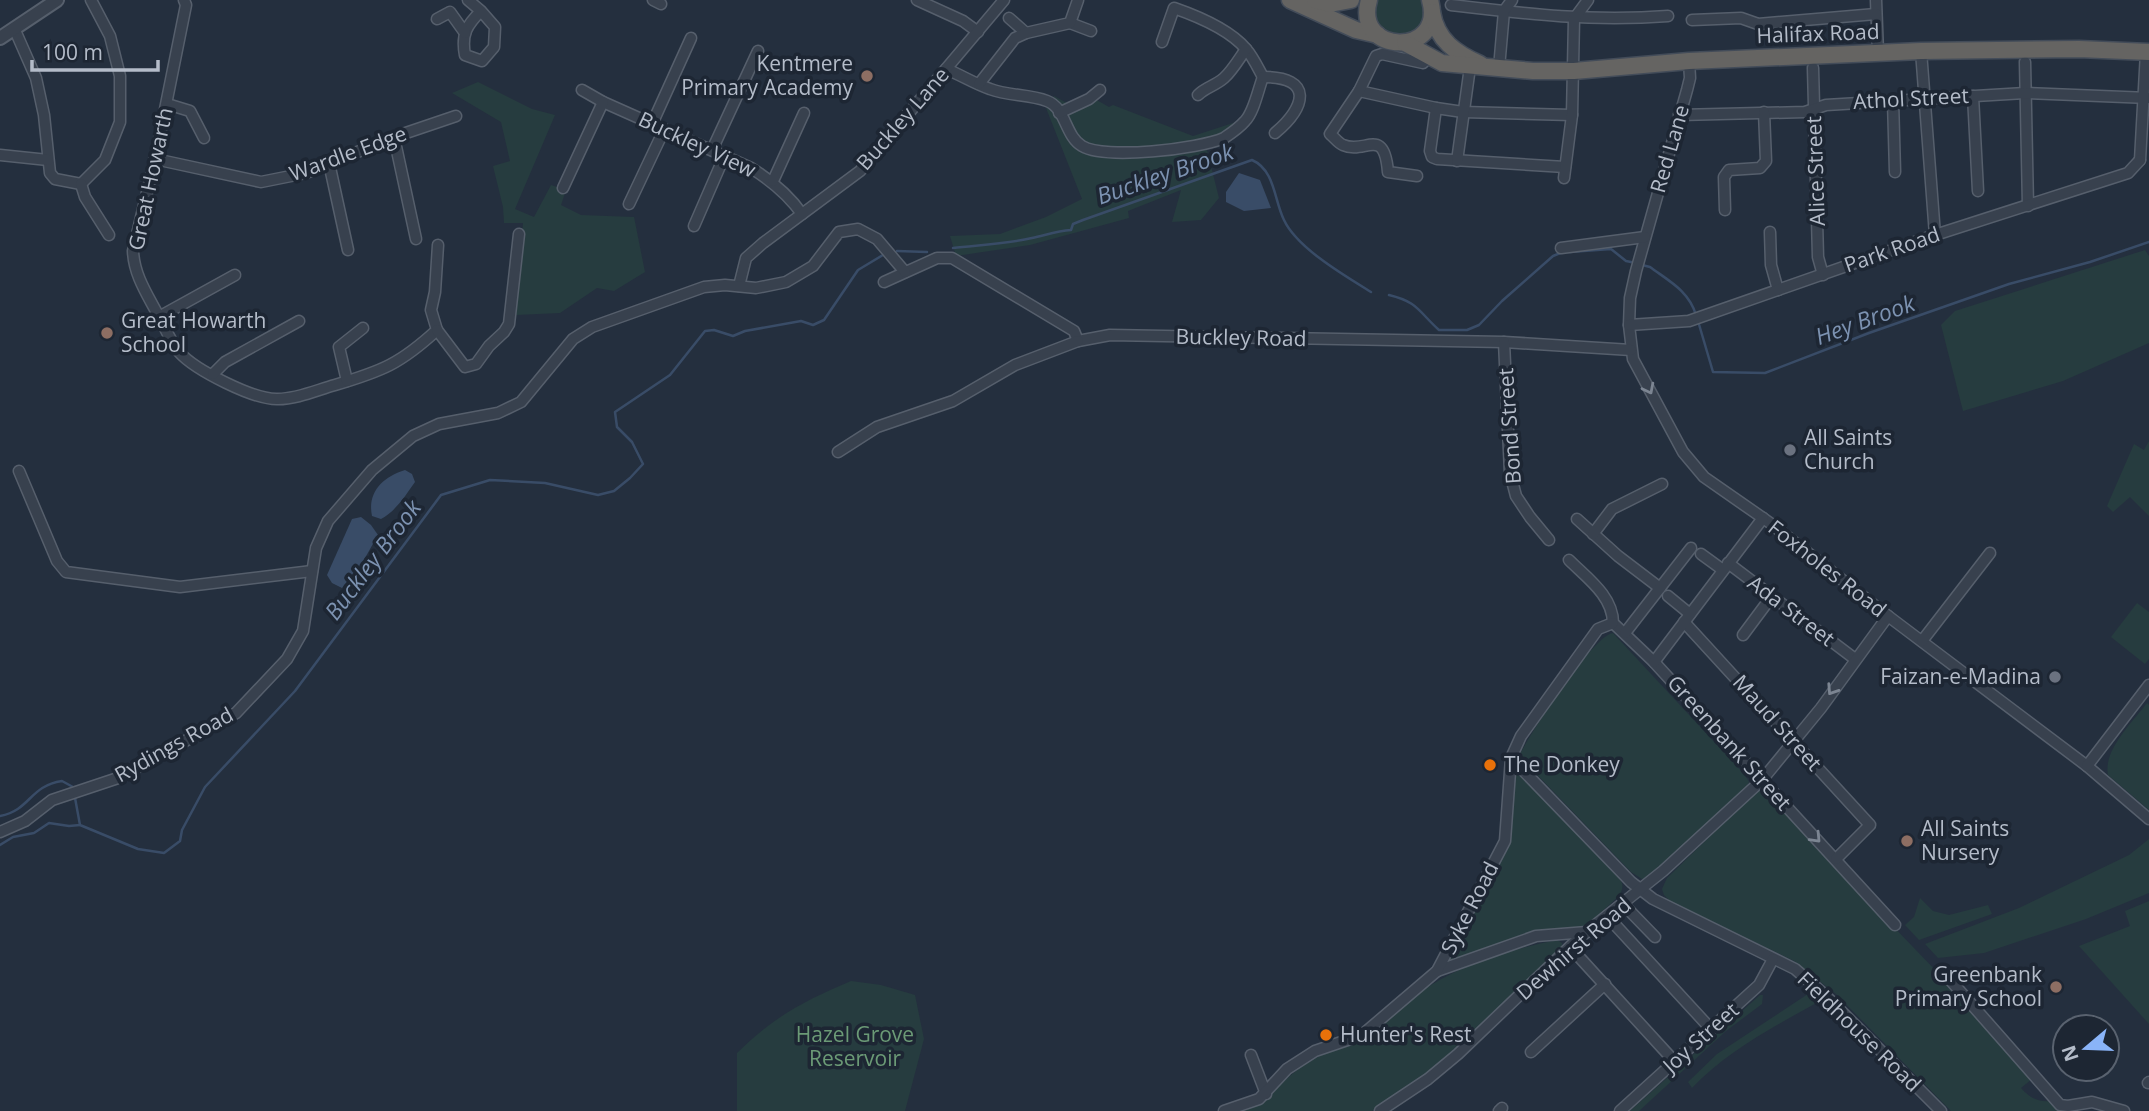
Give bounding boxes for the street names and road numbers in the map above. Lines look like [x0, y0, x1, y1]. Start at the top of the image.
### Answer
street label: Halifax Road [1756, 17, 1880, 49]
street label: Buckley Lane [850, 61, 955, 176]
street label: Athol Street [1852, 81, 1969, 115]
street label: Red Lane [1643, 101, 1695, 196]
street label: Great Howarth [121, 105, 179, 253]
street label: Buckley View [634, 105, 761, 184]
street label: Alice Street [1799, 116, 1831, 226]
street label: Wardle Edge [285, 119, 410, 187]
street label: Park Road [1840, 220, 1943, 278]
street label: Buckley Road [1175, 322, 1307, 352]
street label: Bond Street [1491, 367, 1527, 485]
street label: Foxholes Road [1763, 513, 1892, 623]
street label: Ada Street [1742, 568, 1841, 652]
street label: Maud Street [1727, 668, 1828, 776]
street label: Greenbank Street [1662, 669, 1798, 816]
street label: Rydings Road [109, 700, 238, 788]
street label: Syke Road [1434, 856, 1504, 959]
street label: Dewhirst Road [1510, 891, 1637, 1006]
street label: Fieldhouse Road [1792, 965, 1928, 1098]
street label: Joy Street [1655, 996, 1744, 1080]

